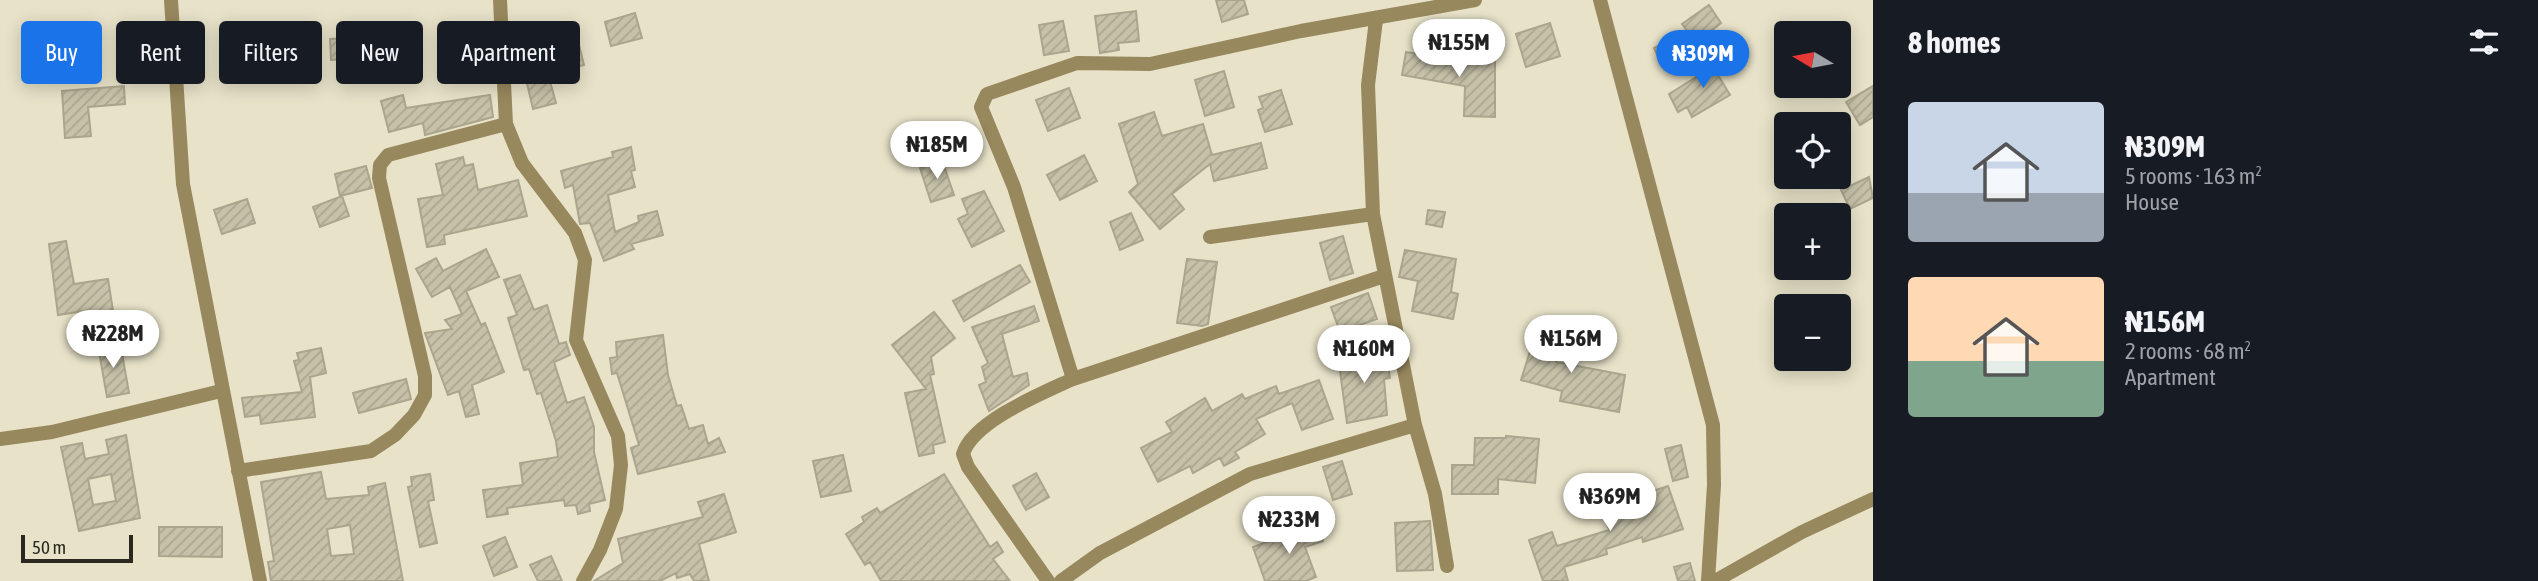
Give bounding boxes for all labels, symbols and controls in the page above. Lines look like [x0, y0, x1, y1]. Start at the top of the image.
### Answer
pin: ₦155M [1410, 20, 1508, 79]
chip: Buy [21, 21, 102, 84]
chip: Rent [116, 21, 205, 84]
chip: Filters [219, 21, 322, 84]
chip: New [336, 21, 423, 84]
chip: Apartment [437, 21, 580, 84]
north arrow [1774, 21, 1852, 98]
map controls [1774, 21, 1851, 371]
icon: filters [2465, 23, 2503, 61]
text: 8 homes [1908, 25, 2001, 59]
text: ₦155M [1428, 29, 1490, 55]
pin: ₦309M [1654, 31, 1752, 90]
text: ₦309M [1672, 40, 1734, 66]
button: locate [1774, 112, 1851, 189]
pin: ₦185M [888, 122, 986, 181]
text: ₦309M [2125, 129, 2205, 163]
icon: home [1964, 130, 2048, 214]
text: ₦185M [906, 131, 968, 157]
text: 5 rooms · 163 m² [2125, 163, 2262, 189]
text: House [2125, 189, 2179, 215]
button: + [1774, 203, 1851, 280]
button: − [1774, 294, 1851, 371]
text: ₦156M [2125, 304, 2205, 338]
icon: home [1964, 305, 2048, 389]
pin: ₦228M [64, 310, 162, 370]
pin: ₦156M [1522, 316, 1620, 375]
text: ₦228M [82, 320, 144, 346]
text: ₦156M [1540, 325, 1602, 351]
pin: ₦160M [1315, 326, 1413, 385]
text: ₦160M [1333, 335, 1395, 361]
text: 2 rooms · 68 m² [2125, 338, 2251, 364]
text: Apartment [2125, 364, 2216, 390]
pin: ₦369M [1561, 474, 1659, 533]
text: ₦369M [1579, 483, 1641, 509]
pin: ₦233M [1240, 496, 1338, 556]
text: ₦233M [1258, 506, 1320, 532]
scale bar [21, 532, 133, 564]
text: 50 m [32, 536, 66, 558]

